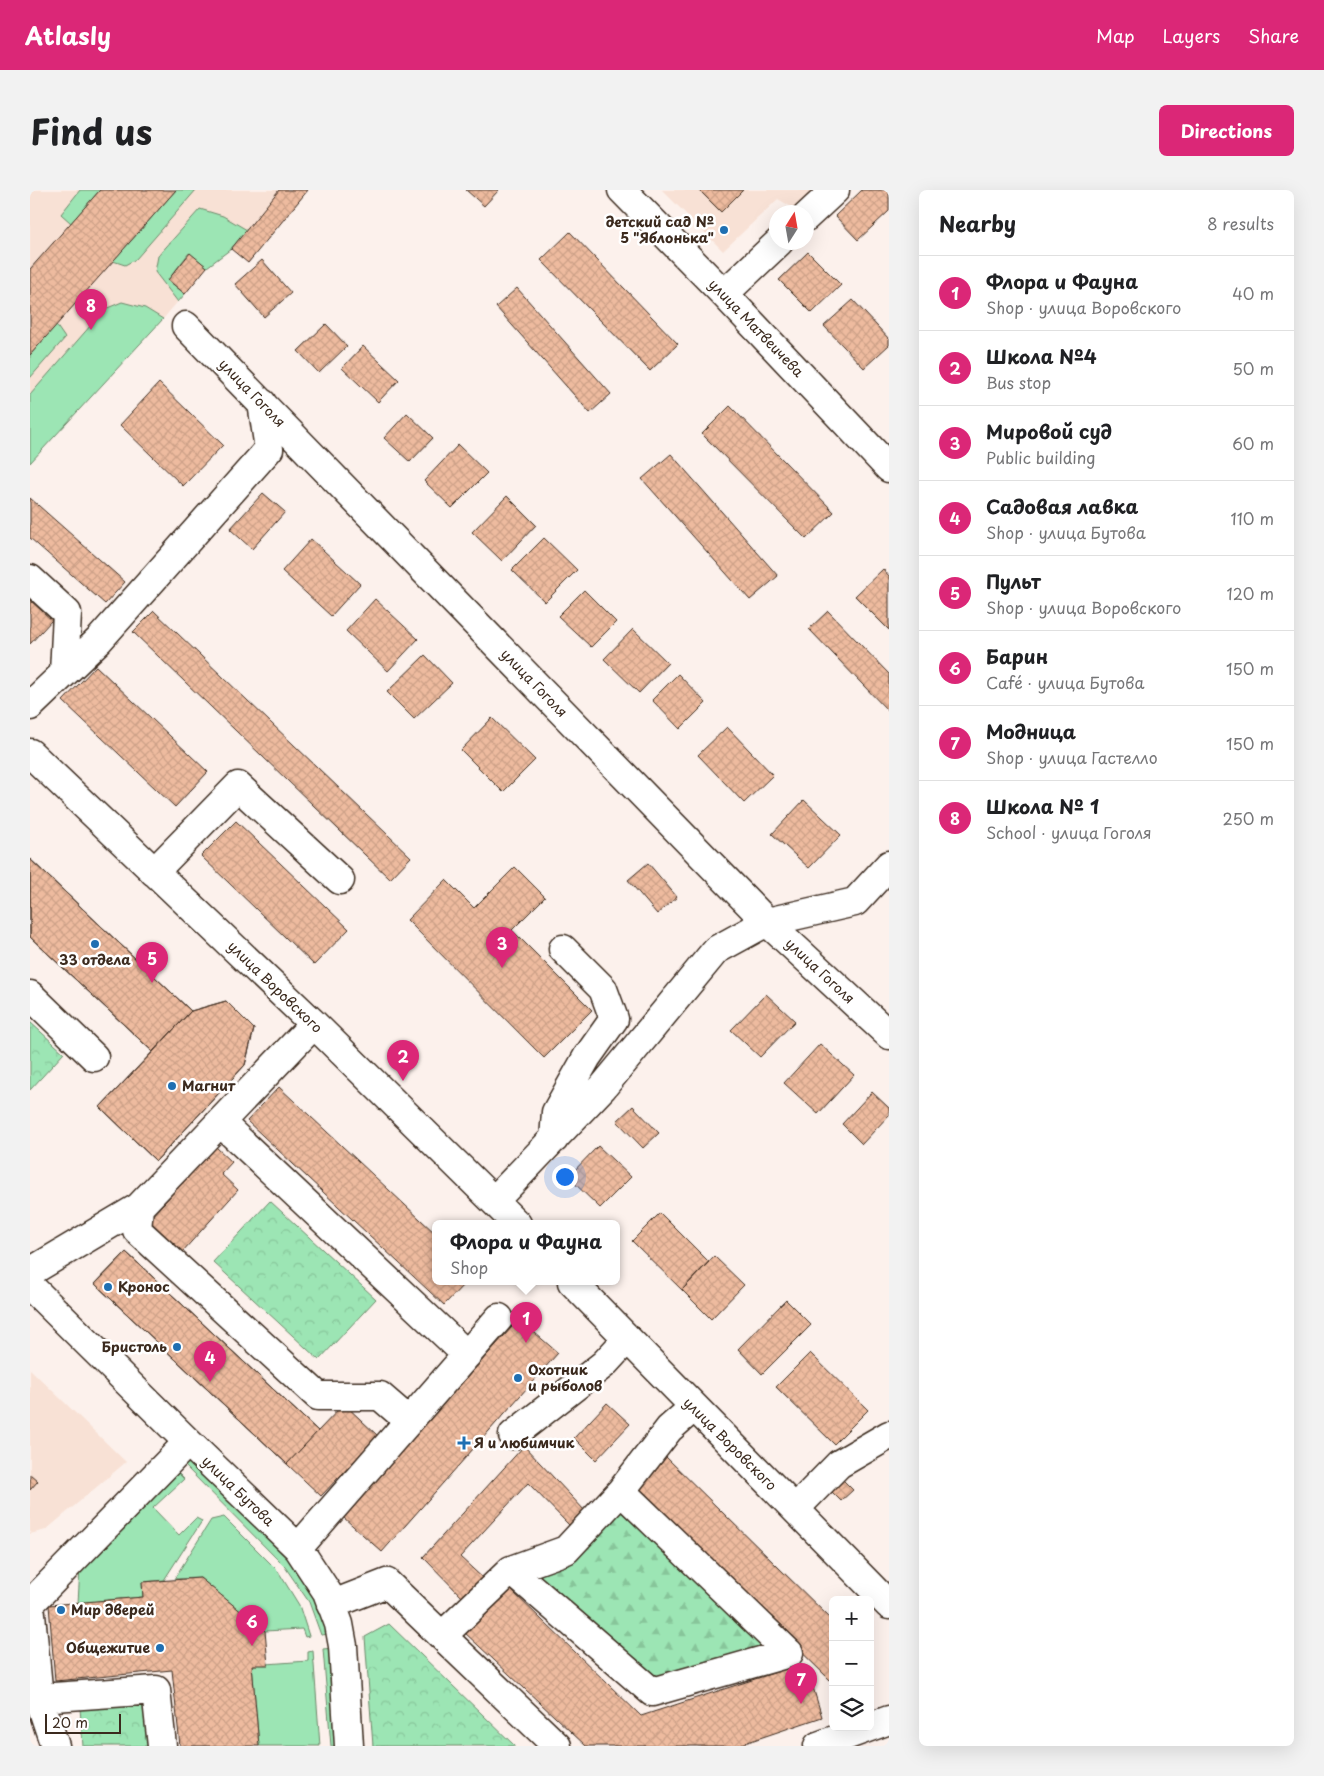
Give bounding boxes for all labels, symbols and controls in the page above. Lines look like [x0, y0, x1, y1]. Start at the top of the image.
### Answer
text: Atlasly [25, 17, 111, 53]
text: Map [1096, 22, 1135, 49]
text: Layers [1163, 22, 1220, 49]
text: Share [1248, 22, 1299, 49]
text: Find us [30, 104, 152, 157]
button: Directions [1159, 105, 1294, 156]
north arrow [769, 205, 814, 250]
text: Nearby [939, 207, 1016, 239]
place label: детский сад № 5 "Яблонька" [606, 211, 714, 248]
text: 8 results [1207, 211, 1274, 235]
marker: детский сад № 5 "Яблонька" [718, 224, 730, 236]
text: Флора и Фауна [986, 267, 1138, 295]
street label: улица Матвеичева [704, 274, 809, 382]
text: 1 [951, 281, 959, 305]
text: 40 m [1232, 281, 1274, 305]
pin: 8 [75, 289, 107, 330]
text: Shop · улица Воровского [986, 295, 1181, 319]
text: Школа №4 [986, 342, 1097, 370]
street label: улица Гоголя [214, 354, 291, 432]
text: 2 [949, 356, 961, 380]
text: 50 m [1233, 356, 1274, 380]
text: Bus stop [986, 370, 1051, 394]
text: Мировой суд [986, 417, 1112, 445]
text: 3 [950, 431, 960, 455]
text: 60 m [1232, 431, 1274, 455]
text: Public building [986, 445, 1096, 469]
text: Садовая лавка [986, 492, 1138, 520]
text: 4 [950, 506, 960, 530]
text: 110 m [1231, 506, 1274, 530]
text: Shop · улица Бутова [986, 520, 1146, 544]
text: Пульт [986, 567, 1041, 595]
text: 5 [950, 581, 960, 605]
text: 120 m [1227, 581, 1274, 605]
text: Shop · улица Воровского [986, 595, 1181, 619]
text: Барин [986, 642, 1048, 670]
street label: улица Гоголя [496, 644, 573, 722]
text: 6 [949, 656, 961, 680]
text: 150 m [1226, 656, 1274, 680]
text: Café · улица Бутова [986, 670, 1144, 694]
text: Модница [986, 717, 1076, 745]
text: 7 [950, 731, 960, 755]
text: 150 m [1226, 731, 1274, 755]
text: Shop · улица Гастелло [986, 745, 1158, 769]
text: Школа № 1 [986, 792, 1099, 820]
text: 8 [950, 806, 960, 830]
text: 250 m [1223, 806, 1274, 830]
text: School · улица Гоголя [986, 820, 1152, 844]
pin: 3 [486, 927, 518, 968]
street label: улица Гоголя [781, 933, 860, 1008]
street label: улица Воровского [223, 936, 328, 1038]
marker: 33 отдела [89, 938, 101, 950]
pin: 5 [136, 942, 168, 983]
place label: 33 отдела [59, 949, 131, 970]
pin: 2 [387, 1040, 419, 1081]
place label: Магнит [182, 1075, 236, 1096]
marker: Магнит [166, 1080, 178, 1092]
your location [552, 1164, 578, 1190]
popup [432, 1220, 620, 1285]
text: Флора и Фауна [450, 1227, 602, 1255]
text: Shop [450, 1255, 488, 1279]
place label: Кронос [118, 1276, 170, 1297]
marker: Кронос [102, 1281, 114, 1293]
pin: 1 [510, 1302, 542, 1343]
place label: Бристоль [102, 1336, 167, 1357]
marker: Бристоль [171, 1341, 183, 1353]
pin: 4 [194, 1341, 226, 1382]
place label: Охотник и рыболов [528, 1359, 602, 1396]
marker: Охотник и рыболов [512, 1372, 524, 1384]
street label: улица Воровского [679, 1392, 782, 1495]
place label: Я и любимчик [474, 1432, 574, 1453]
marker: Я и любимчик [458, 1437, 470, 1449]
street label: улица Бутова [197, 1451, 280, 1531]
map controls [829, 1596, 874, 1731]
button: + [829, 1596, 874, 1641]
place label: Мир дверей [71, 1599, 155, 1620]
marker: Мир дверей [55, 1604, 67, 1616]
pin: 6 [236, 1605, 268, 1646]
place label: Общежитие [66, 1637, 150, 1658]
button: − [829, 1641, 874, 1686]
marker: Общежитие [154, 1642, 166, 1654]
pin: 7 [785, 1663, 817, 1704]
button: layers [829, 1686, 874, 1731]
scale bar [45, 1711, 121, 1734]
text: 20 m [52, 1712, 88, 1733]

